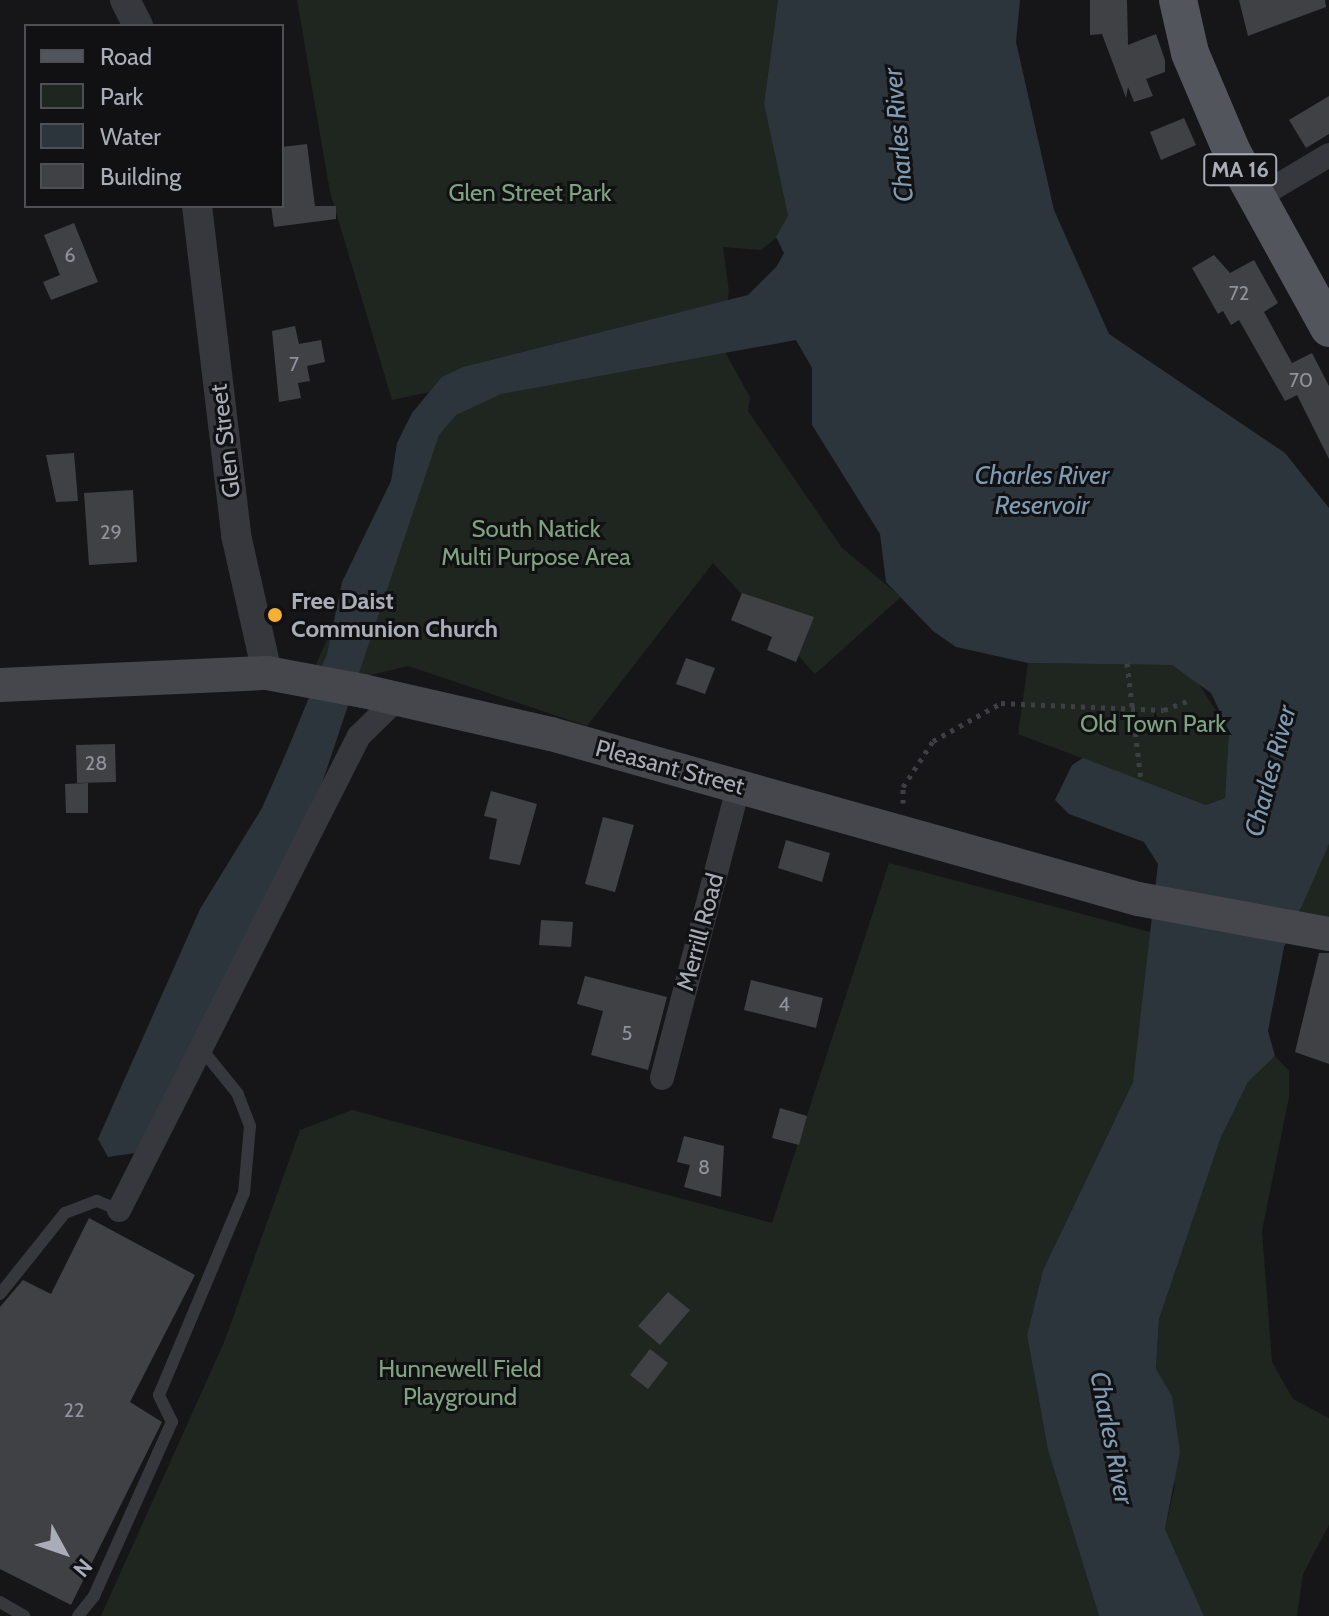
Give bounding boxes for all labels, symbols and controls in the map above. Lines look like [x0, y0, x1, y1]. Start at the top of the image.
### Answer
legend [24, 24, 284, 208]
text: Road [100, 42, 152, 71]
water label: Charles River [878, 67, 920, 203]
text: Park [100, 82, 143, 111]
text: Water [100, 122, 161, 151]
road number: MA 16 [1202, 152, 1278, 188]
text: Building [100, 162, 181, 191]
park label: Glen Street Park [449, 179, 611, 207]
house number: 6 [64, 243, 76, 267]
house number: 72 [1229, 281, 1249, 305]
house number: 7 [289, 352, 299, 376]
house number: 70 [1289, 368, 1313, 392]
street label: Glen Street [204, 383, 246, 499]
water label: Charles River Reservoir [975, 460, 1109, 522]
park label: South Natick Multi Purpose Area [441, 515, 631, 571]
house number: 29 [100, 520, 122, 544]
place label: Free Daist Communion Church [291, 587, 498, 643]
marker: Free Daist Communion Church [266, 606, 284, 624]
water label: Charles River [1239, 702, 1303, 840]
park label: Old Town Park [1080, 710, 1226, 738]
street label: Pleasant Street [592, 733, 748, 801]
house number: 28 [85, 751, 107, 775]
street label: Merrill Road [670, 870, 730, 994]
house number: 4 [778, 992, 790, 1016]
house number: 5 [622, 1021, 632, 1045]
house number: 8 [698, 1155, 710, 1179]
park label: Hunnewell Field Playground [378, 1355, 542, 1411]
water label: Charles River [1083, 1369, 1139, 1507]
house number: 22 [64, 1398, 84, 1422]
north arrow [24, 1512, 104, 1592]
text: N [67, 1553, 98, 1582]

